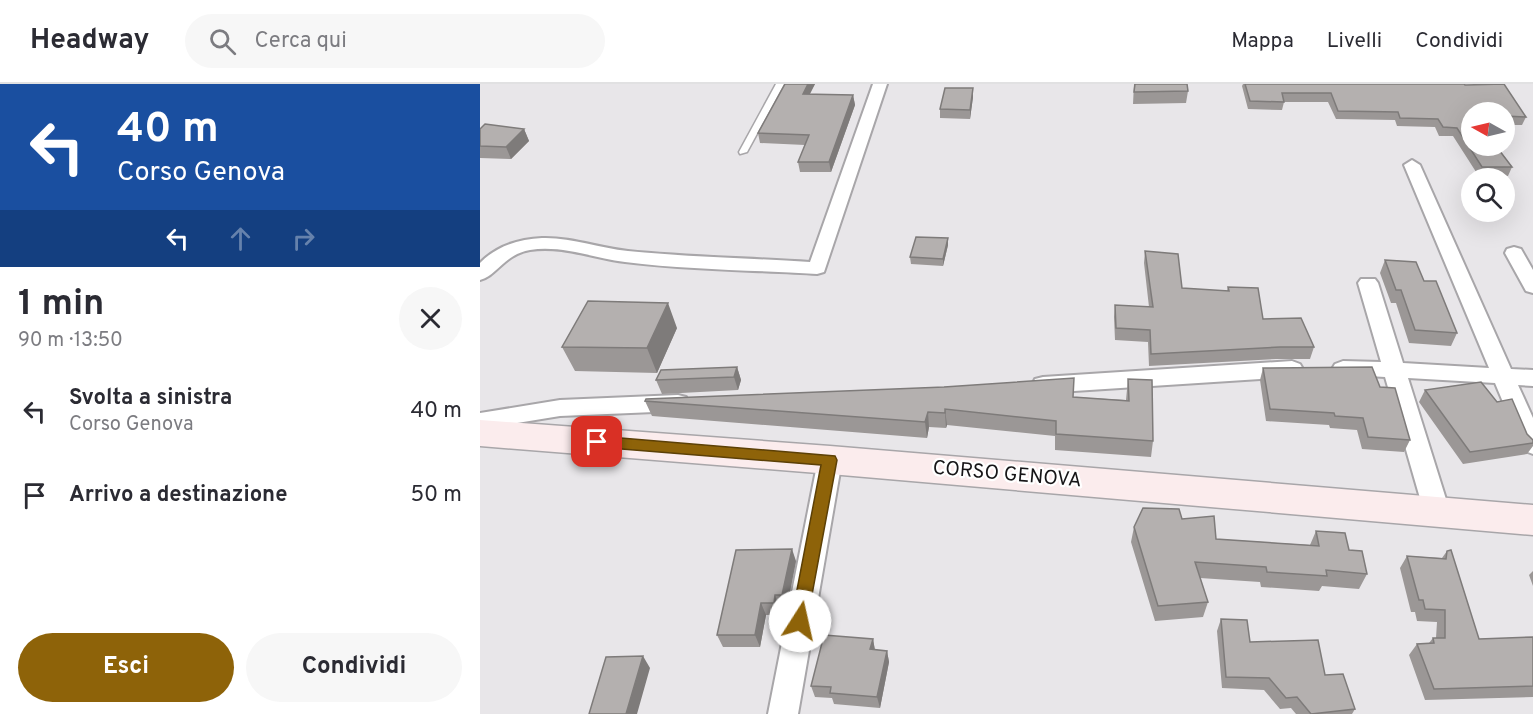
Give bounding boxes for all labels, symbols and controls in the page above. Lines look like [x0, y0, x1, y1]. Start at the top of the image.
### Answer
search box [185, 14, 605, 68]
text: Headway [30, 23, 149, 59]
icon: search [206, 25, 239, 58]
text: Cerca qui [254, 28, 347, 55]
text: Mappa [1231, 28, 1294, 55]
text: Livelli [1327, 28, 1382, 55]
text: Condividi [1415, 28, 1503, 55]
north arrow [1461, 102, 1515, 156]
map controls [1461, 102, 1515, 222]
text: 40 m [117, 104, 219, 157]
icon: left [18, 108, 96, 186]
text: Corso Genova [117, 156, 285, 190]
button: search [1461, 168, 1515, 222]
icon: left [161, 222, 194, 255]
icon: ahead [224, 222, 257, 255]
icon: right [287, 222, 320, 255]
text: 1 min [18, 282, 104, 328]
button: close [399, 287, 462, 350]
text: 90 m · 13:50 [18, 328, 123, 354]
text: Svolta a sinistra [69, 385, 232, 412]
icon: left [18, 395, 51, 428]
text: 40 m [410, 398, 462, 425]
text: Corso Genova [69, 412, 193, 438]
pin [571, 416, 622, 467]
icon: arrive [580, 425, 613, 458]
street label: CORSO GENOVA [931, 456, 1083, 494]
icon: arrive [18, 479, 51, 512]
text: Arrivo a destinazione [69, 482, 287, 509]
text: 50 m [410, 482, 462, 509]
position arrow [768, 589, 832, 653]
button: Esci [18, 633, 234, 702]
button: Condividi [246, 633, 462, 702]

